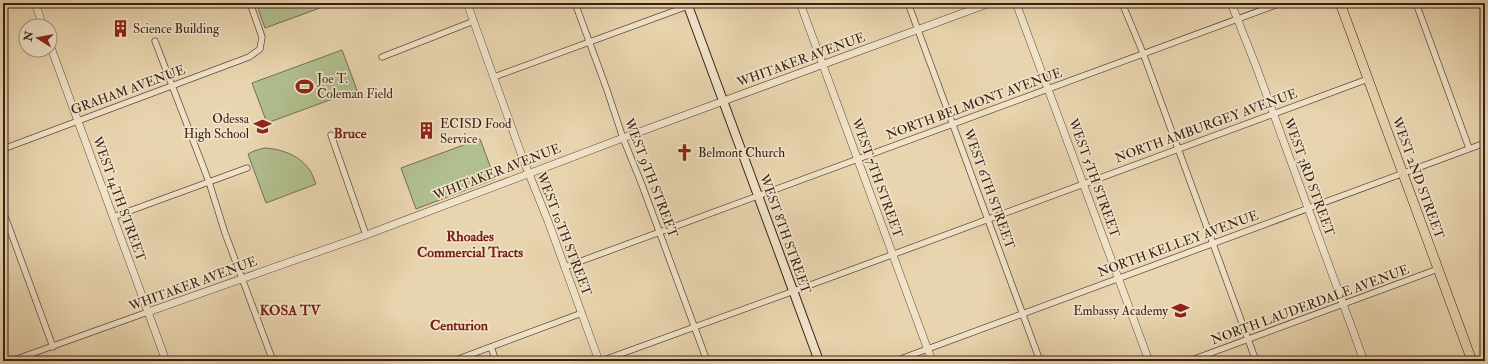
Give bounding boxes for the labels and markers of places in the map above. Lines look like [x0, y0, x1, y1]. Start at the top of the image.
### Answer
building icon: Science Building [110, 19, 130, 39]
place label: Science Building [133, 21, 220, 37]
place label: Joe T. Coleman Field [316, 71, 393, 102]
sports icon: Joe T. Coleman Field [294, 76, 314, 96]
place label: Odessa High School [184, 111, 250, 142]
school or university icon: Odessa High School [252, 116, 272, 136]
place label: ECISD Food Service [440, 116, 512, 147]
building icon: ECISD Food Service [417, 121, 437, 141]
church icon: Belmont Church [675, 143, 695, 163]
place label: Belmont Church [698, 145, 785, 161]
school or university icon: Embassy Academy [1171, 301, 1191, 321]
place label: Embassy Academy [1073, 303, 1168, 320]

